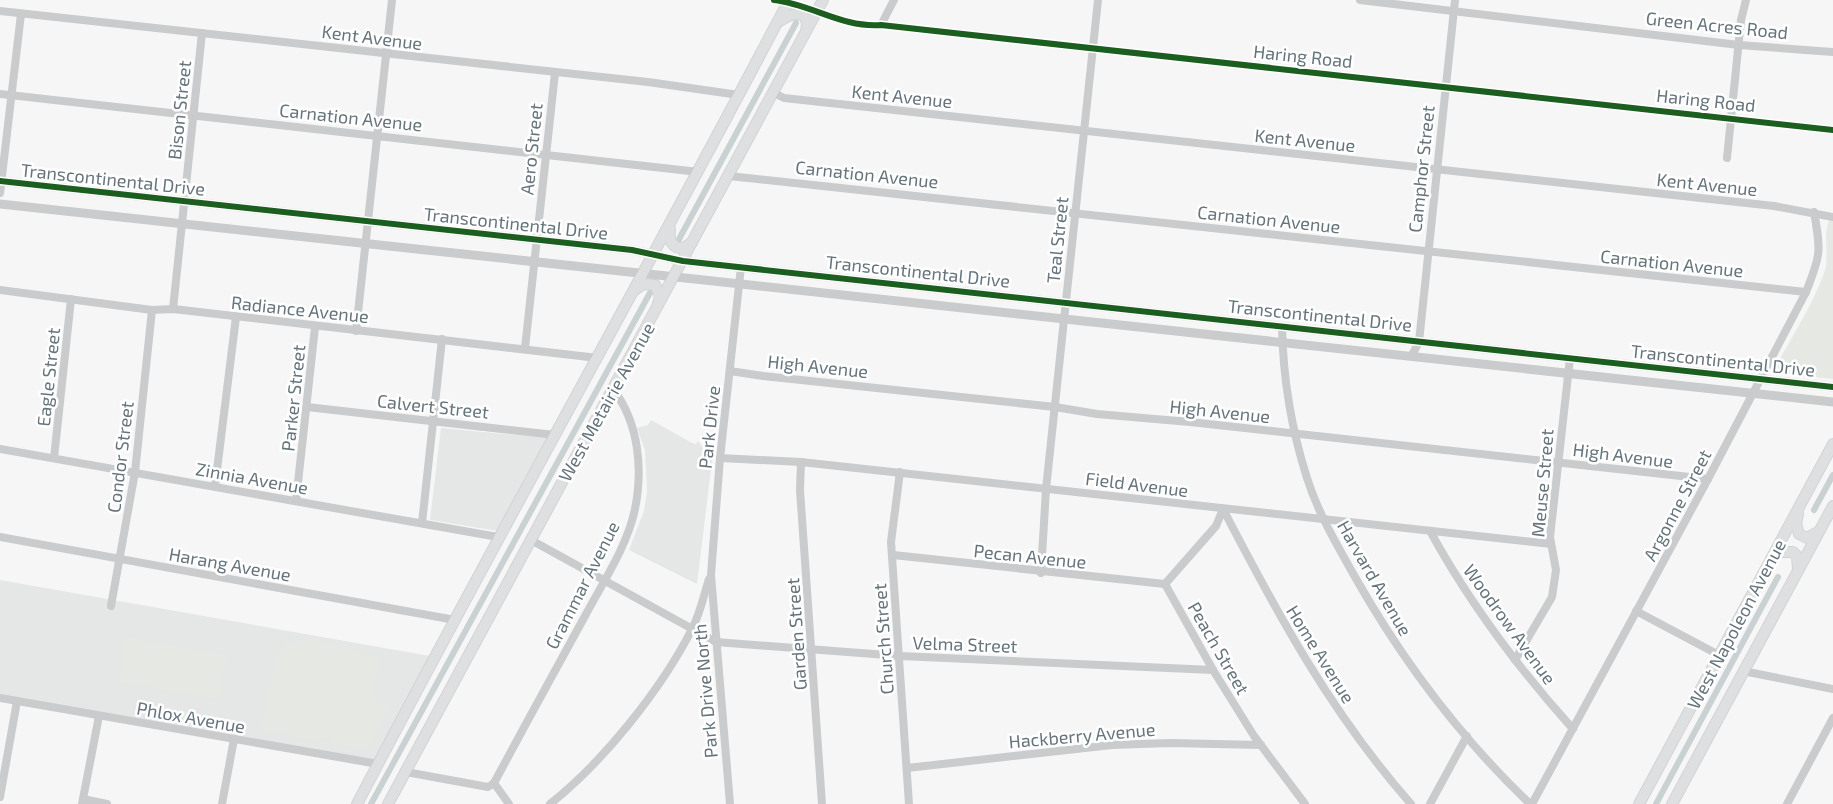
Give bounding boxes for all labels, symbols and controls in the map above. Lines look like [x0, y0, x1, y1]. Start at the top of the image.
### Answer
street label: Green Acres Road [1645, 7, 1789, 43]
street label: Kent Avenue [320, 20, 424, 54]
street label: Haring Road [1252, 40, 1354, 72]
street label: Bison Street [163, 59, 195, 161]
street label: Kent Avenue [850, 80, 954, 112]
street label: Haring Road [1655, 84, 1757, 116]
street label: Carnation Avenue [278, 99, 424, 135]
street label: Aero Street [515, 102, 547, 196]
street label: Camphor Street [1403, 104, 1439, 234]
street label: Kent Avenue [1253, 124, 1357, 156]
street label: Carnation Avenue [794, 156, 940, 192]
street label: Transcontinental Drive [20, 158, 206, 200]
street label: Kent Avenue [1655, 168, 1759, 200]
street label: Teal Street [1042, 195, 1072, 284]
street label: Carnation Avenue [1196, 201, 1342, 237]
street label: Transcontinental Drive [423, 202, 609, 244]
street label: Carnation Avenue [1599, 245, 1745, 281]
street label: Transcontinental Drive [825, 250, 1011, 292]
street label: Radiance Avenue [230, 291, 370, 327]
street label: Transcontinental Drive [1227, 294, 1413, 336]
street label: West Metairie Avenue [553, 319, 659, 485]
street label: Eagle Street [32, 326, 64, 427]
street label: Transcontinental Drive [1630, 339, 1816, 381]
street label: Parker Street [276, 343, 310, 452]
street label: High Avenue [767, 350, 869, 382]
street label: Park Drive [694, 384, 724, 470]
street label: Calvert Street [376, 389, 490, 423]
street label: High Avenue [1169, 395, 1271, 427]
street label: Condor Street [102, 400, 138, 514]
street label: Meuse Street [1526, 428, 1558, 538]
street label: High Avenue [1572, 438, 1674, 472]
street label: Argonne Street [1638, 445, 1716, 565]
street label: Zinnia Avenue [194, 457, 310, 499]
street label: Field Avenue [1084, 467, 1190, 501]
street label: Harvard Avenue [1333, 516, 1417, 640]
street label: Grammar Avenue [540, 517, 624, 653]
street label: West Napoleon Avenue [1682, 535, 1790, 713]
street label: Pecan Avenue [973, 539, 1087, 573]
street label: Harang Avenue [167, 542, 293, 586]
street label: Woodrow Avenue [1459, 560, 1561, 688]
street label: Garden Street [781, 577, 811, 691]
street label: Church Street [868, 583, 898, 695]
street label: Peach Street [1184, 598, 1254, 698]
street label: Home Avenue [1282, 601, 1360, 707]
street label: Park Drive North [688, 623, 722, 759]
street label: Velma Street [912, 631, 1018, 657]
street label: Phlox Avenue [135, 697, 247, 737]
street label: Hackberry Avenue [1008, 718, 1156, 752]

